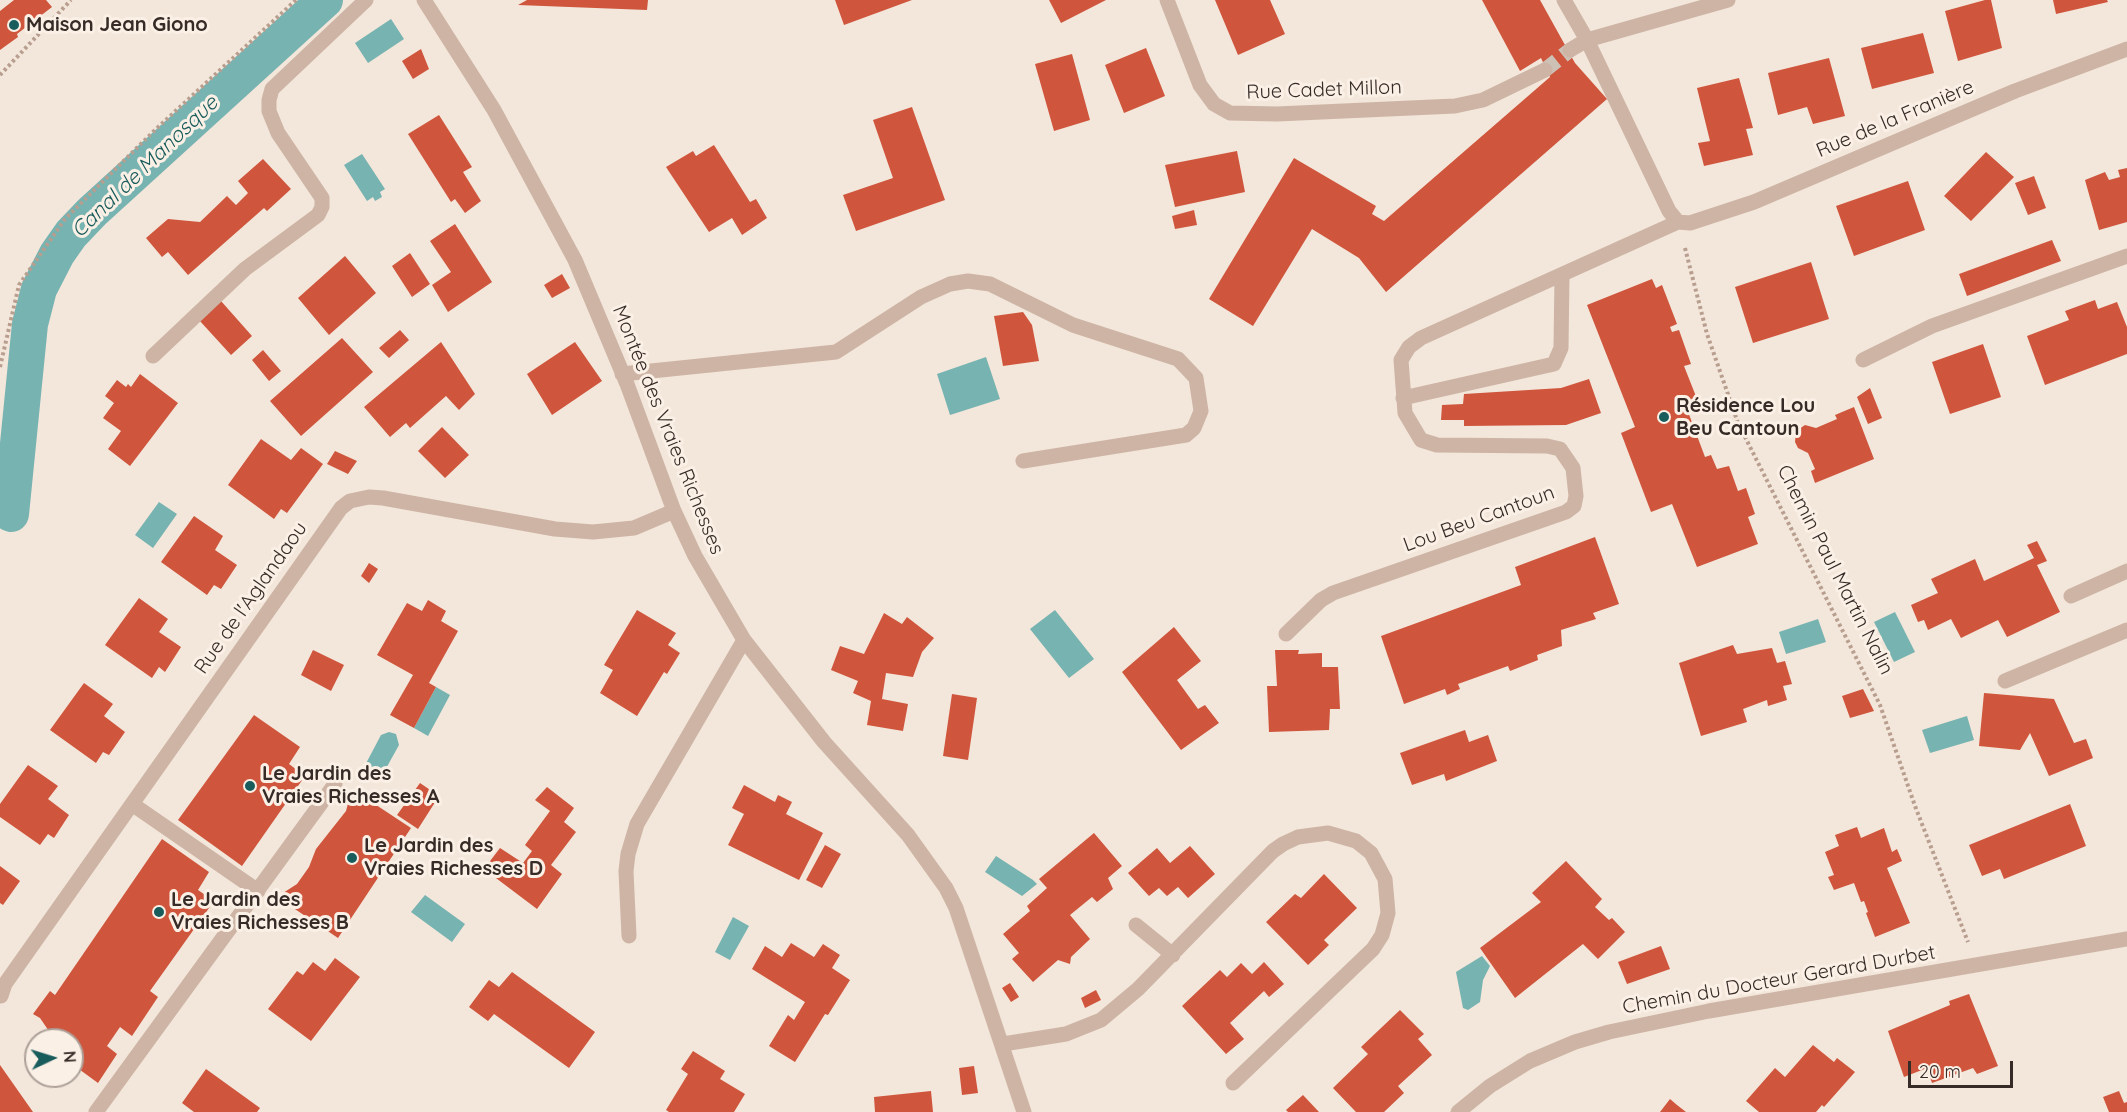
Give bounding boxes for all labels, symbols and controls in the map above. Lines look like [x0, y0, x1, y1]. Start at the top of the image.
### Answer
place label: Maison Jean Giono [26, 13, 208, 37]
marker: Maison Jean Giono [7, 18, 21, 32]
street label: Rue Cadet Millon [1246, 75, 1402, 105]
street label: Rue de la Franière [1813, 75, 1977, 163]
water label: Canal de Manosque [67, 91, 223, 243]
street label: Montée des Vraies Richesses [607, 302, 729, 558]
place label: Résidence Lou Beu Cantoun [1676, 394, 1815, 441]
marker: Résidence Lou Beu Cantoun [1657, 410, 1671, 424]
street label: Chemin Paul Martin Nalin [1772, 461, 1898, 679]
street label: Lou Beu Cantoun [1400, 481, 1558, 557]
street label: Rue de l'Aglandaou [190, 517, 312, 679]
place label: Le Jardin des Vraies Richesses A [262, 762, 440, 809]
marker: Le Jardin des Vraies Richesses A [243, 779, 257, 793]
place label: Le Jardin des Vraies Richesses D [364, 834, 543, 881]
marker: Le Jardin des Vraies Richesses D [345, 851, 359, 865]
place label: Le Jardin des Vraies Richesses B [171, 888, 349, 935]
marker: Le Jardin des Vraies Richesses B [152, 905, 166, 919]
street label: Chemin du Docteur Gerard Durbet [1621, 941, 1937, 1019]
north arrow [24, 1028, 84, 1088]
scale bar [1911, 1049, 2016, 1087]
text: N [60, 1050, 80, 1063]
text: 20 m [1919, 1060, 1961, 1083]

